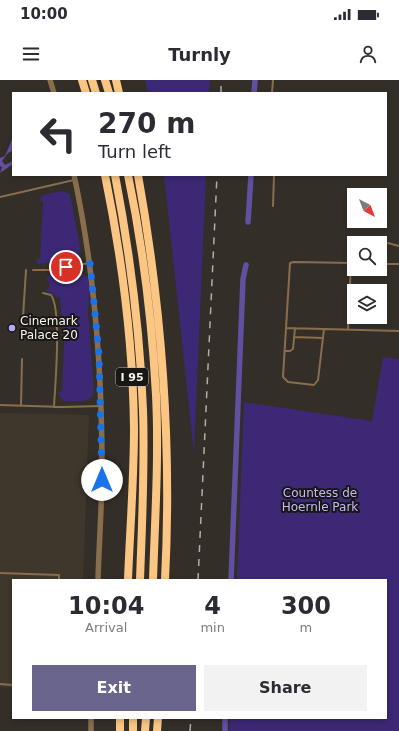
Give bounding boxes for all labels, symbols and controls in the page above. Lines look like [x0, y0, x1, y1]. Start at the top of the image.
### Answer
text: 10:00 [20, 5, 68, 23]
icon: menu [20, 43, 42, 65]
icon: person [357, 43, 379, 65]
text: Turnly [168, 44, 231, 65]
text: 270 m [98, 107, 195, 140]
icon: left [32, 108, 84, 160]
text: Turn left [98, 141, 171, 162]
north arrow [347, 188, 387, 228]
map controls [347, 188, 387, 324]
button: search [347, 236, 387, 276]
pin [49, 250, 83, 284]
icon: arrive [55, 256, 77, 278]
button: layers [347, 284, 387, 324]
place label: Cinemark Palace 20 [20, 314, 78, 342]
marker: Cinemark Palace 20 [7, 323, 17, 333]
road number: I 95 [116, 368, 148, 386]
position arrow [81, 459, 123, 501]
park label: Countess de Hoernle Park [282, 486, 358, 514]
text: 10:04 [68, 592, 144, 620]
text: 4 [204, 592, 221, 620]
text: 300 [281, 592, 331, 620]
text: Arrival [85, 620, 127, 635]
text: min [200, 620, 225, 635]
text: m [300, 620, 312, 635]
button: Exit [32, 665, 196, 711]
button: Share [204, 665, 367, 711]

